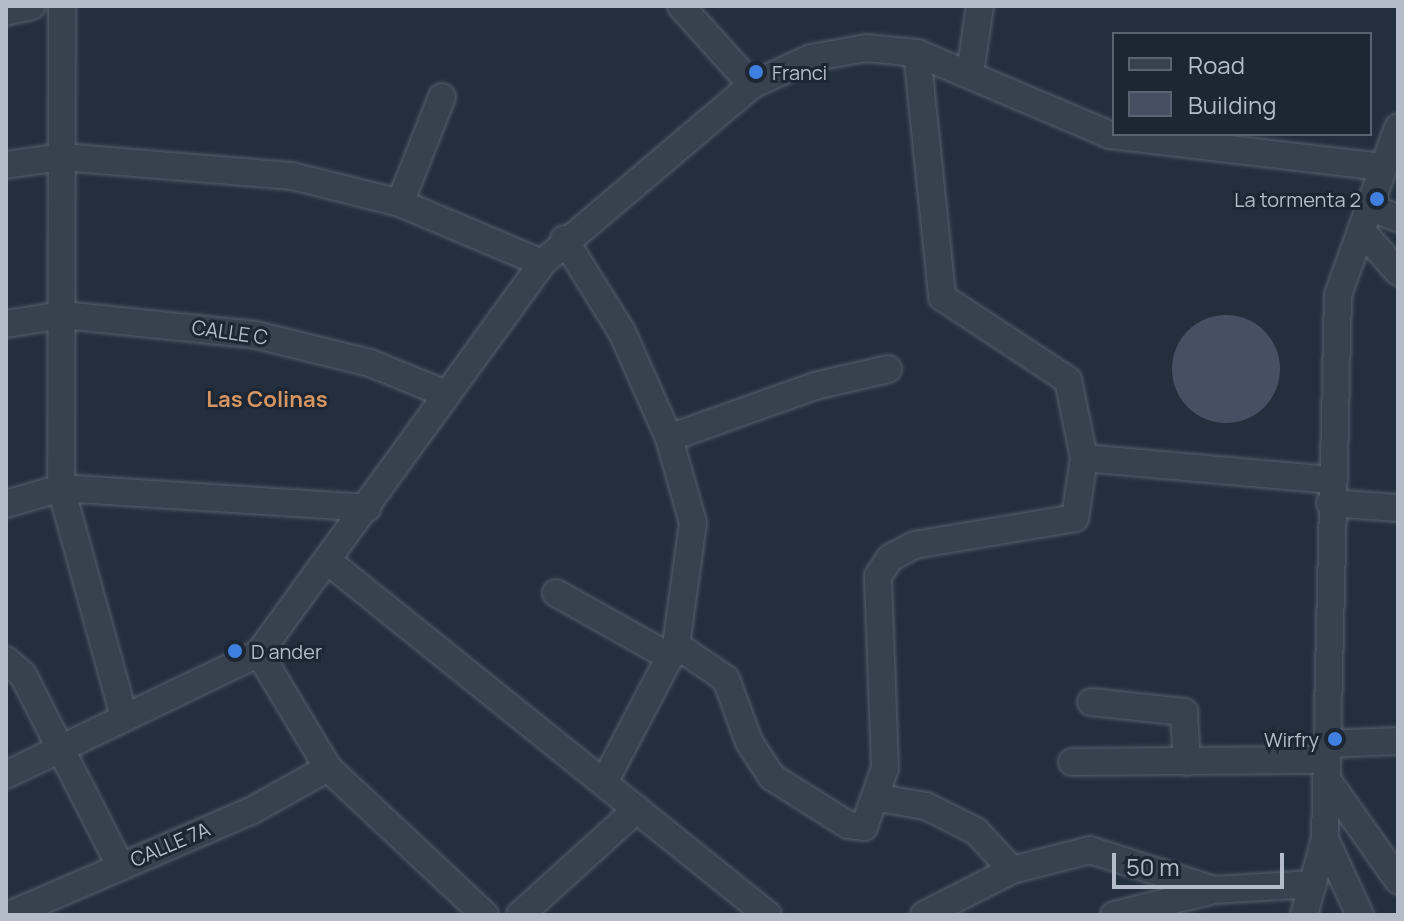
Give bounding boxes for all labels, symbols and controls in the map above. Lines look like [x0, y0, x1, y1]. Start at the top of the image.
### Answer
legend [1112, 32, 1372, 136]
text: Road [1188, 48, 1245, 81]
place label: Franci [772, 60, 827, 84]
marker: Franci [747, 63, 765, 81]
text: Building [1188, 88, 1276, 121]
place label: La tormenta 2 [1234, 187, 1361, 211]
marker: La tormenta 2 [1368, 190, 1386, 208]
street label: CALLE C [190, 315, 270, 349]
district label: Las Colinas [206, 387, 328, 413]
place label: D ander [251, 639, 322, 663]
marker: D ander [226, 642, 244, 660]
place label: Wirfry [1264, 727, 1319, 751]
marker: Wirfry [1326, 730, 1344, 748]
street label: CALLE 7A [127, 816, 213, 872]
scale bar [1116, 837, 1288, 887]
text: 50 m [1126, 850, 1180, 883]

